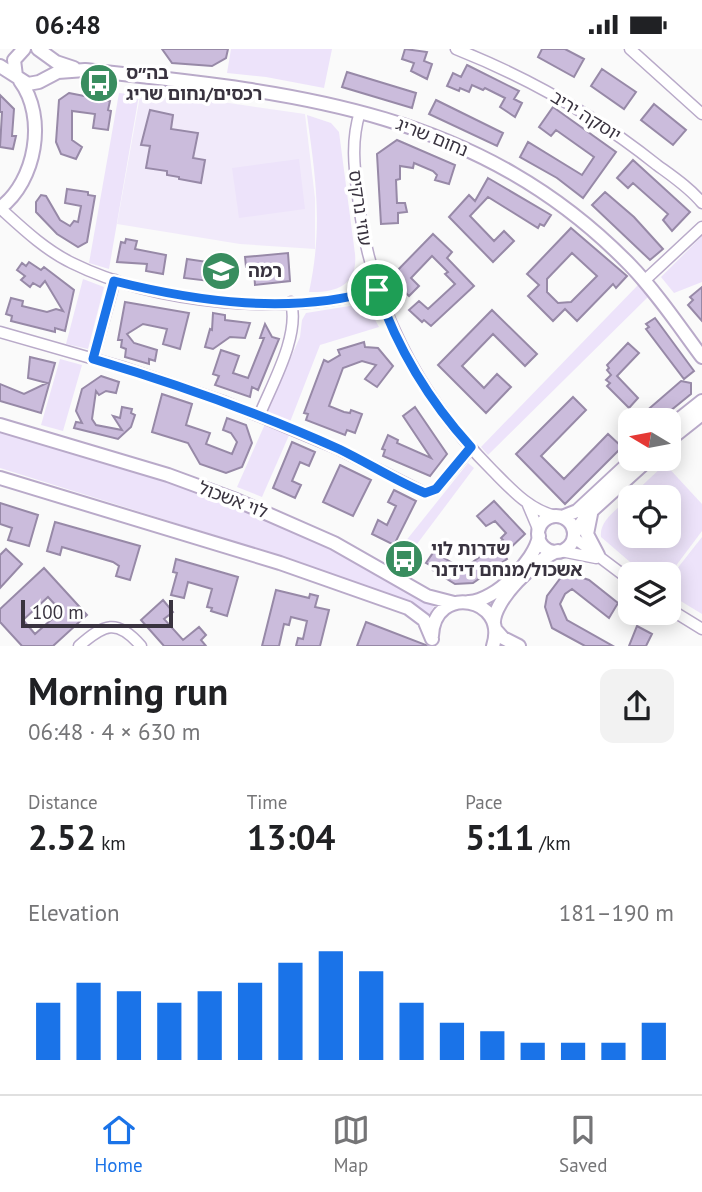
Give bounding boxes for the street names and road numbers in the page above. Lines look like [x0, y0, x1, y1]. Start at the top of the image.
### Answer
street label: יוסקה יריב [547, 85, 626, 146]
street label: נחום שריג [393, 112, 472, 161]
street label: עוזי נרקיס [344, 168, 377, 247]
street label: לוי אשכול [195, 476, 271, 523]

